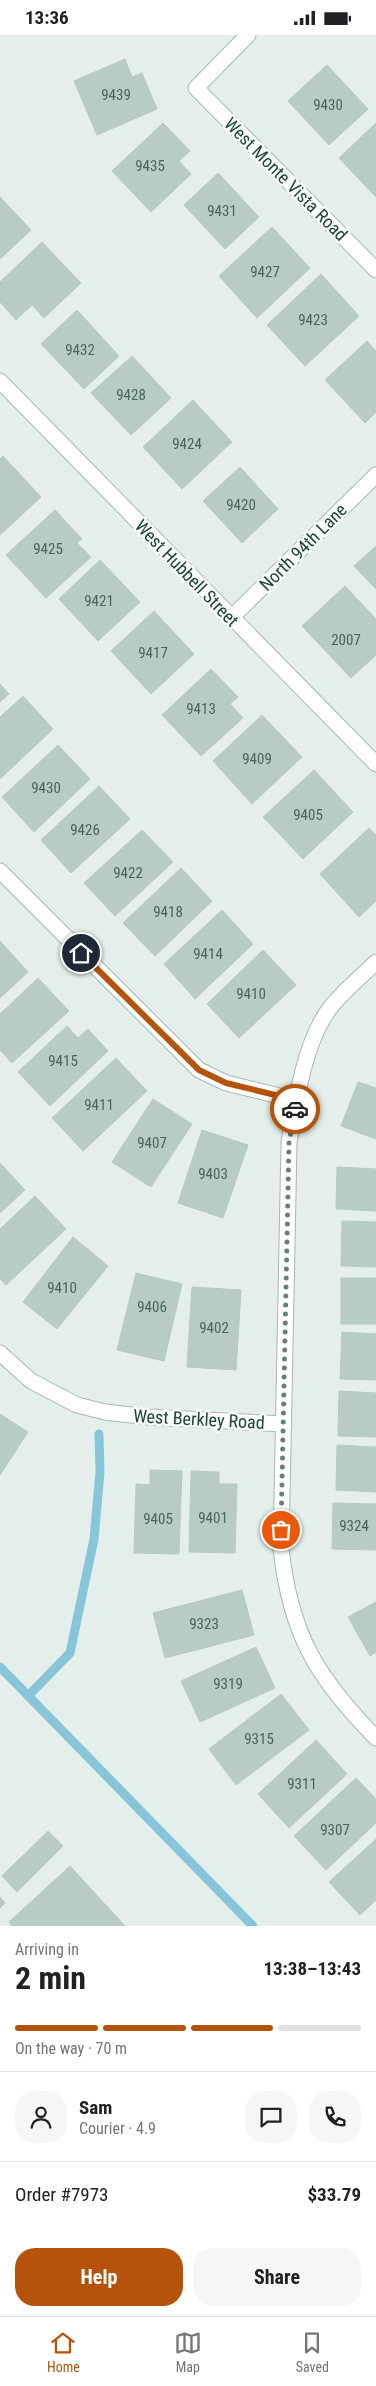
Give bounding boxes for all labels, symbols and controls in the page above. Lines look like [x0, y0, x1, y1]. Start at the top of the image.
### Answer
text: 13:36 [25, 6, 69, 29]
house number: 9439 [101, 86, 131, 104]
house number: 9430 [313, 96, 343, 114]
street label: West Monte Vista Road [220, 113, 352, 245]
house number: 9435 [135, 157, 165, 175]
house number: 9431 [207, 202, 237, 220]
house number: 9427 [250, 263, 280, 281]
house number: 9423 [298, 311, 328, 329]
house number: 9432 [65, 341, 95, 359]
house number: 9428 [116, 386, 146, 404]
house number: 9424 [172, 435, 202, 453]
house number: 9420 [226, 496, 256, 514]
street label: North 94th Lane [255, 499, 351, 595]
street label: West Hubbell Street [131, 515, 243, 631]
house number: 9425 [33, 540, 63, 558]
house number: 9421 [84, 592, 114, 610]
house number: 2007 [331, 631, 361, 649]
house number: 9417 [138, 644, 168, 662]
house number: 9413 [186, 700, 216, 718]
house number: 9409 [242, 750, 272, 768]
house number: 9430 [31, 779, 61, 797]
house number: 9405 [293, 806, 323, 824]
house number: 9426 [70, 821, 100, 839]
house number: 9422 [113, 864, 143, 882]
house number: 9418 [153, 903, 183, 921]
pin [60, 932, 102, 974]
icon: home [67, 939, 95, 967]
house number: 9414 [193, 945, 223, 963]
house number: 9410 [236, 985, 266, 1003]
house number: 9415 [48, 1052, 78, 1070]
courier [270, 1084, 320, 1134]
icon: car [281, 1095, 309, 1123]
house number: 9411 [84, 1096, 114, 1114]
house number: 9407 [137, 1134, 167, 1152]
house number: 9403 [198, 1165, 228, 1183]
house number: 9410 [47, 1279, 77, 1297]
house number: 9406 [137, 1298, 167, 1316]
house number: 9402 [199, 1319, 229, 1337]
street label: West Berkley Road [133, 1405, 265, 1433]
house number: 9401 [198, 1509, 228, 1527]
pin [260, 1509, 302, 1551]
house number: 9405 [143, 1510, 173, 1528]
icon: bag [267, 1516, 295, 1544]
house number: 9324 [339, 1517, 369, 1535]
house number: 9323 [189, 1615, 219, 1633]
house number: 9319 [213, 1675, 243, 1693]
house number: 9315 [244, 1730, 274, 1748]
house number: 9311 [287, 1775, 317, 1793]
house number: 9307 [320, 1821, 350, 1839]
text: Arriving in [15, 1940, 79, 1959]
text: 13:38–13:43 [263, 1957, 361, 1980]
text: 2 min [15, 1959, 86, 1997]
text: On the way · 70 m [15, 2039, 127, 2058]
button: person [15, 2091, 67, 2143]
button: chat [245, 2091, 297, 2143]
button: phone [309, 2091, 361, 2143]
text: Sam [79, 2096, 112, 2119]
text: Courier · 4.9 [79, 2119, 156, 2138]
text: Order #7973 [15, 2183, 108, 2206]
text: $33.79 [307, 2183, 361, 2206]
button: Help [15, 2248, 183, 2306]
button: Share [193, 2248, 361, 2306]
tab: Home [47, 2329, 80, 2375]
tab: Map [174, 2329, 202, 2375]
tab: Saved [296, 2329, 329, 2375]

